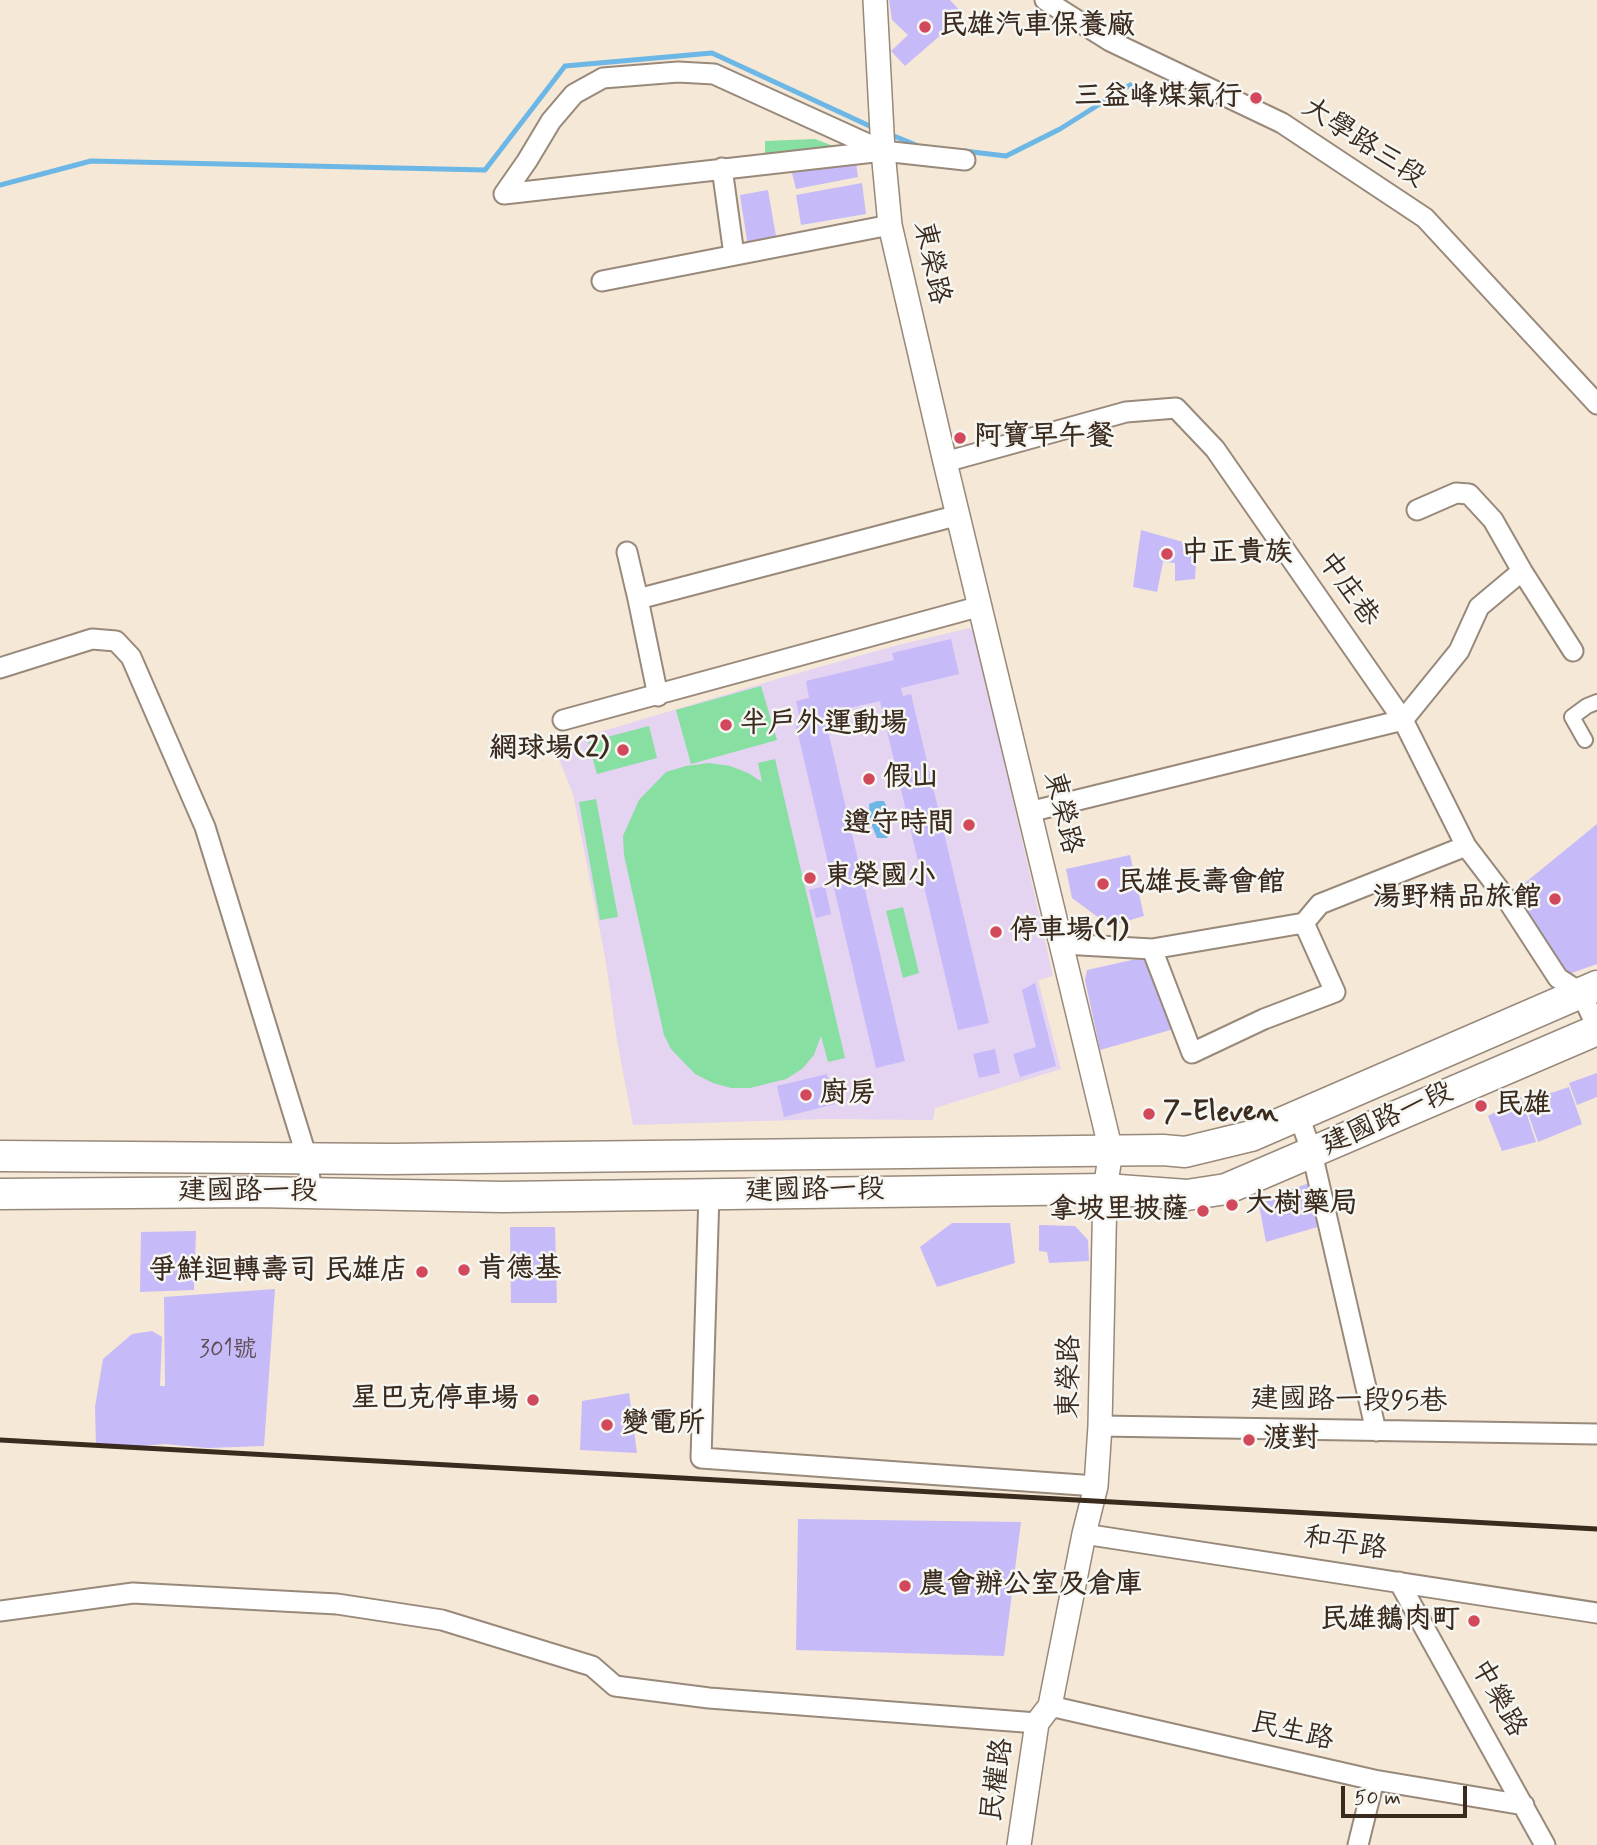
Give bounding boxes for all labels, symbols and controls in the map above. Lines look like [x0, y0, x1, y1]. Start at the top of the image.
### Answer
place label: 民雄汽車保養廠 [939, 10, 1135, 44]
marker: 民雄汽車保養廠 [917, 19, 933, 35]
place label: 三益峰煤氣行 [1074, 81, 1242, 115]
marker: 三益峰煤氣行 [1248, 90, 1264, 106]
street label: 大學路三段 [1295, 92, 1431, 196]
street label: 東榮路 [905, 218, 955, 308]
place label: 阿寶早午餐 [974, 421, 1114, 455]
marker: 阿寶早午餐 [952, 430, 968, 446]
place label: 中正貴族 [1181, 537, 1293, 571]
marker: 中正貴族 [1159, 546, 1175, 562]
street label: 中庄巷 [1309, 546, 1385, 634]
place label: 半戶外運動場 [740, 708, 908, 742]
marker: 半戶外運動場 [718, 717, 734, 733]
place label: 網球場(2) [489, 733, 609, 767]
marker: 網球場(2) [615, 742, 631, 758]
place label: 假山 [883, 762, 939, 796]
street label: 東榮路 [1035, 768, 1087, 858]
marker: 假山 [861, 771, 877, 787]
place label: 遵守時間 [843, 808, 955, 842]
marker: 遵守時間 [961, 817, 977, 833]
place label: 東榮國小 [824, 861, 936, 895]
place label: 民雄長壽會館 [1117, 867, 1285, 901]
marker: 東榮國小 [802, 870, 818, 886]
marker: 民雄長壽會館 [1095, 876, 1111, 892]
place label: 湯野精品旅館 [1373, 882, 1541, 916]
marker: 湯野精品旅館 [1547, 891, 1563, 907]
place label: 停車場(1) [1010, 915, 1128, 949]
marker: 停車場(1) [988, 924, 1004, 940]
street label: 建國路一段 [1317, 1076, 1459, 1164]
place label: 廚房 [820, 1078, 876, 1112]
marker: 廚房 [798, 1087, 814, 1103]
place label: 民雄 [1495, 1089, 1551, 1123]
place label: 7-Eleven [1163, 1097, 1278, 1131]
marker: 民雄 [1473, 1098, 1489, 1114]
marker: 7-Eleven [1141, 1106, 1157, 1122]
street label: 建國路一段 [745, 1174, 885, 1210]
street label: 建國路一段 [178, 1176, 318, 1210]
place label: 大樹藥局 [1246, 1188, 1358, 1222]
place label: 拿坡里披薩 [1049, 1194, 1189, 1228]
marker: 大樹藥局 [1224, 1197, 1240, 1213]
marker: 拿坡里披薩 [1195, 1203, 1211, 1219]
place label: 肯德基 [478, 1253, 562, 1287]
place label: 爭鮮迴轉壽司 民雄店 [148, 1255, 408, 1289]
marker: 肯德基 [456, 1262, 472, 1278]
marker: 爭鮮迴轉壽司 民雄店 [414, 1264, 430, 1280]
street label: 東榮路 [1053, 1335, 1089, 1419]
house number: 301號 [199, 1337, 257, 1365]
place label: 星巴克停車場 [351, 1383, 519, 1417]
street label: 建國路一段95巷 [1250, 1383, 1448, 1421]
marker: 星巴克停車場 [525, 1392, 541, 1408]
place label: 變電所 [621, 1408, 705, 1442]
marker: 變電所 [599, 1417, 615, 1433]
place label: 渡對 [1263, 1423, 1319, 1457]
marker: 渡對 [1241, 1432, 1257, 1448]
street label: 和平路 [1301, 1522, 1389, 1568]
place label: 農會辦公室及倉庫 [919, 1569, 1143, 1603]
marker: 農會辦公室及倉庫 [897, 1578, 913, 1594]
place label: 民雄鵝肉町 [1320, 1604, 1460, 1638]
marker: 民雄鵝肉町 [1466, 1613, 1482, 1629]
street label: 中樂路 [1462, 1654, 1532, 1744]
street label: 民生路 [1247, 1707, 1337, 1759]
street label: 民權路 [977, 1736, 1021, 1824]
scale bar [1345, 1772, 1471, 1816]
text: 50 m [1354, 1784, 1401, 1812]

